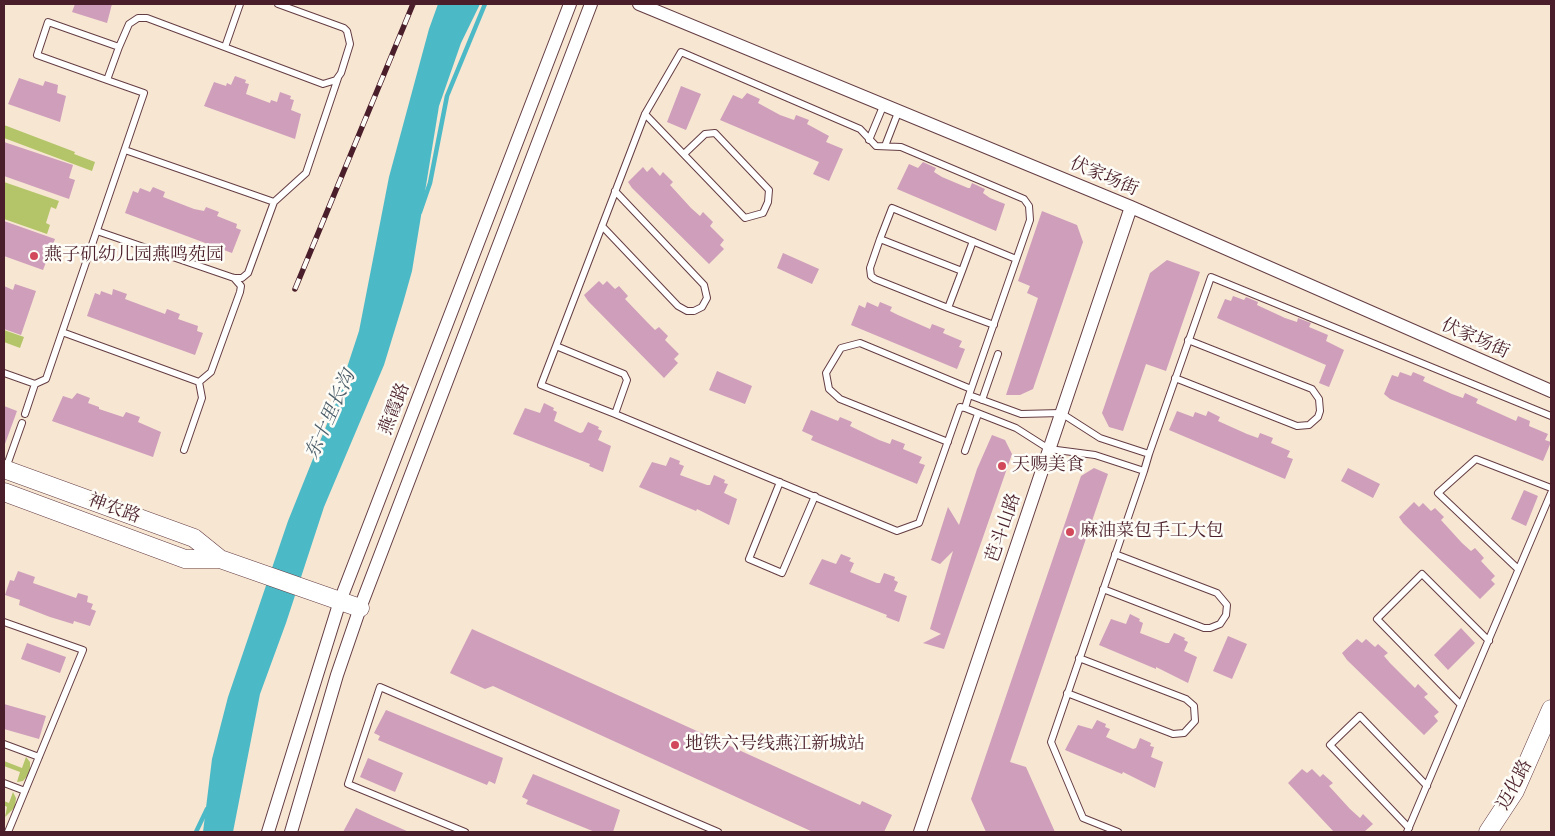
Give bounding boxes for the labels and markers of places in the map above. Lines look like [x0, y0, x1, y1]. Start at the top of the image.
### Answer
place label: 燕子矶幼儿园燕鸣苑园 [44, 245, 224, 267]
marker: 燕子矶幼儿园燕鸣苑园 [28, 250, 40, 262]
place label: 天赐美食 [1012, 455, 1084, 477]
marker: 天赐美食 [996, 460, 1008, 472]
place label: 麻油菜包手工大包 [1080, 521, 1224, 543]
marker: 麻油菜包手工大包 [1064, 526, 1076, 538]
place label: 地铁六号线燕江新城站 [685, 734, 865, 756]
marker: 地铁六号线燕江新城站 [669, 739, 681, 751]

